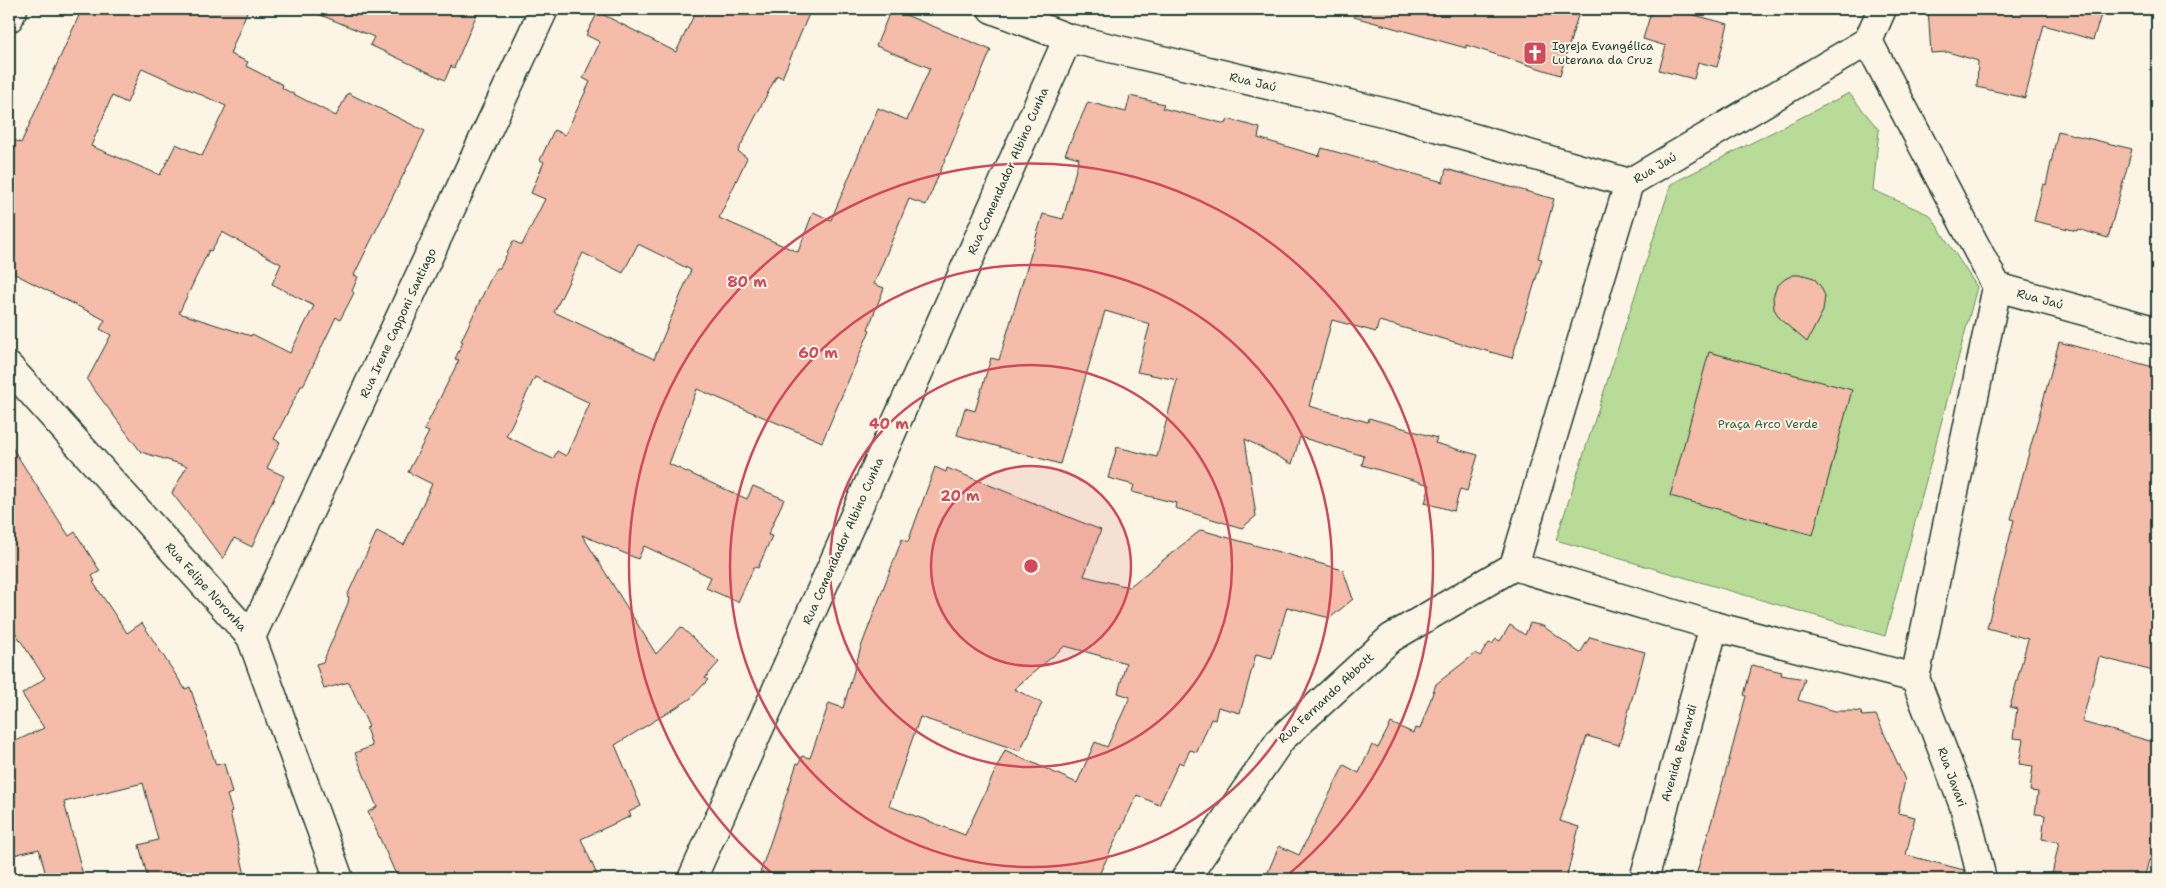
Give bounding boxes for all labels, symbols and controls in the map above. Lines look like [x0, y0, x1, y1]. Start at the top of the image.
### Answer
place label: Igreja Evangélica Luterana da Cruz [1552, 38, 1654, 68]
church icon: Igreja Evangélica Luterana da Cruz [1522, 40, 1548, 66]
street label: Rua Jaú [1228, 69, 1278, 95]
street label: Rua Comendador Albino Cunha [964, 84, 1052, 257]
street label: Rua Jaú [1630, 149, 1680, 187]
street label: Rua Irene Capponi Santiago [356, 245, 440, 401]
text: 80 m [727, 272, 767, 292]
street label: Rua Jaú [2015, 285, 2065, 313]
text: 60 m [798, 343, 838, 363]
text: 40 m [869, 414, 909, 434]
park label: Praça Arco Verde [1718, 416, 1818, 432]
street label: Rua Comendador Albino Cunha [799, 454, 887, 627]
text: 20 m [940, 486, 980, 506]
street label: Rua Felipe Noronha [162, 539, 251, 635]
centre of rings [1022, 557, 1040, 575]
street label: Rua Fernando Abbott [1275, 649, 1377, 747]
street label: Avenida Bernardi [1657, 702, 1701, 804]
street label: Rua Javari [1934, 745, 1970, 809]

